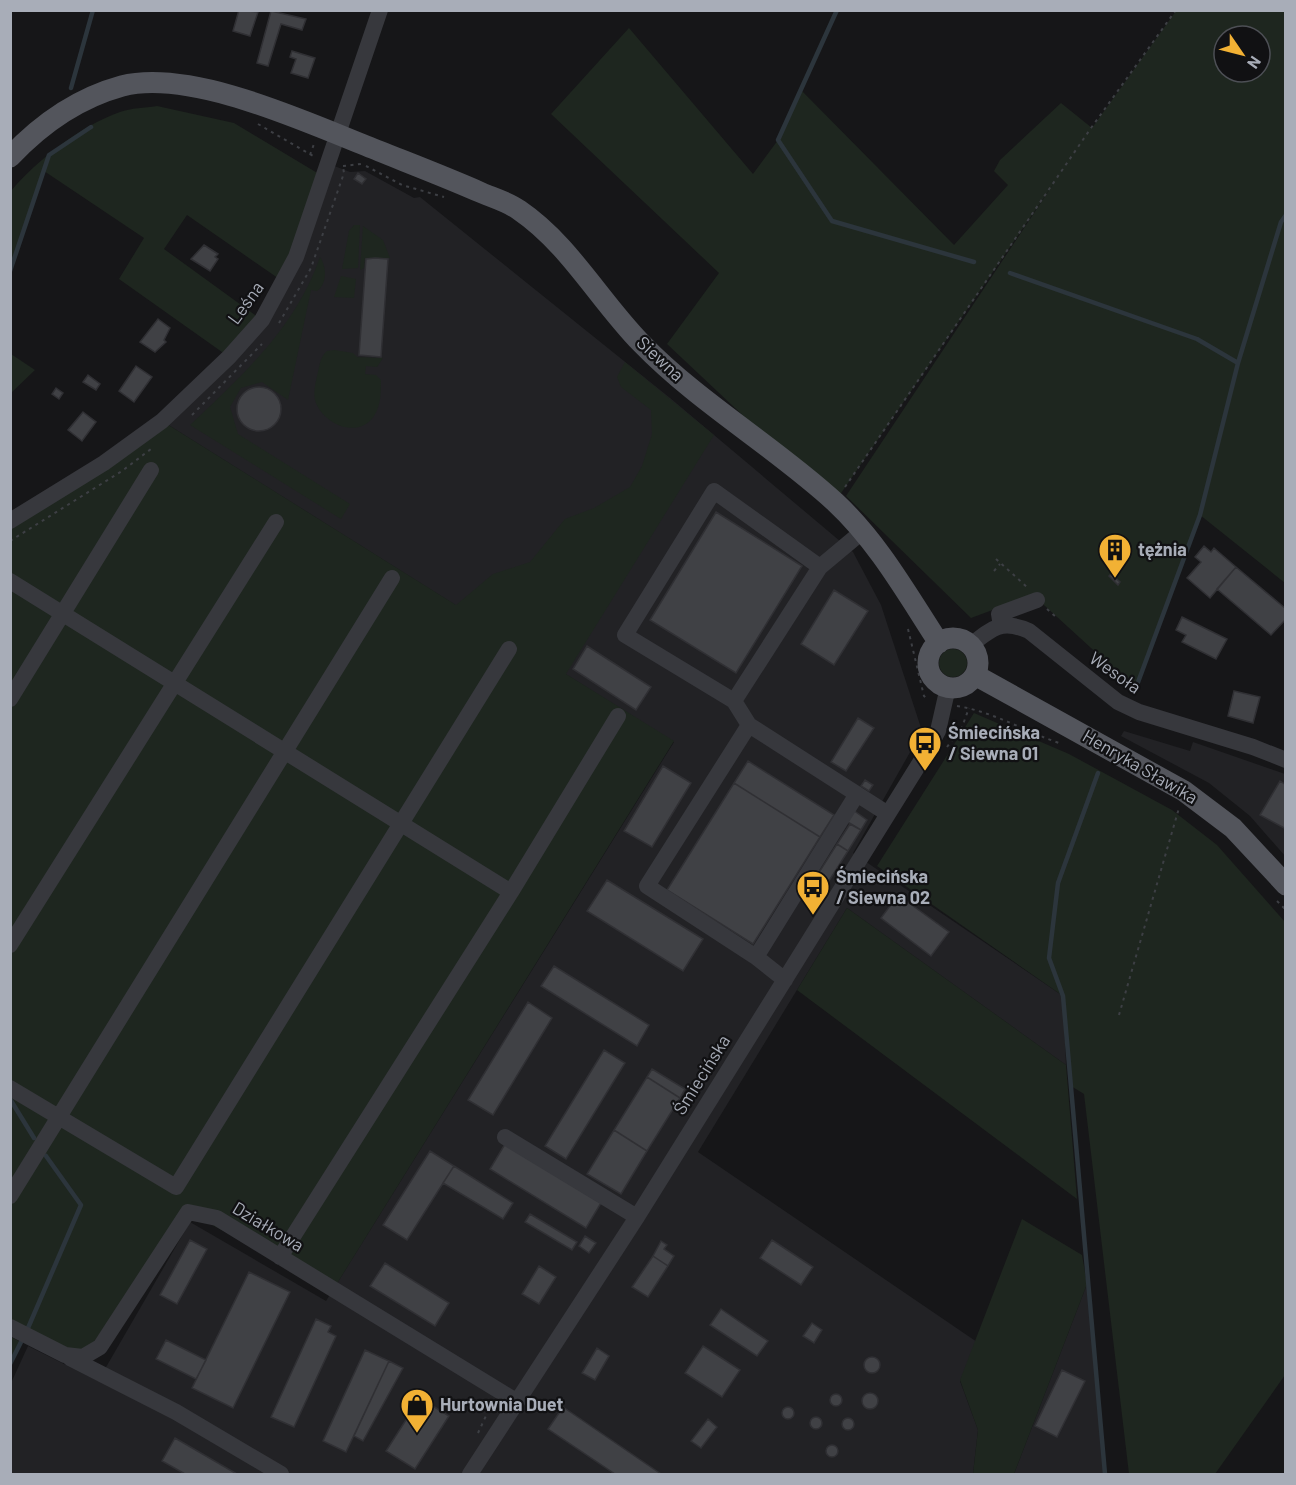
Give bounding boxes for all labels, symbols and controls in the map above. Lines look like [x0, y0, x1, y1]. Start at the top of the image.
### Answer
north arrow [1212, 24, 1272, 84]
text: N [1244, 53, 1266, 73]
street label: Leśna [222, 277, 268, 328]
street label: Siewna [633, 331, 689, 386]
building icon: tężnia [1097, 532, 1133, 579]
place label: tężnia [1138, 538, 1187, 560]
street label: Wesoła [1085, 646, 1146, 698]
place label: Śmiecińska / Siewna 01 [948, 721, 1040, 764]
street label: Henryka Sławika [1079, 724, 1202, 808]
bus stop icon: Śmiecińska / Siewna 01 [907, 725, 943, 772]
place label: Śmiecińska / Siewna 02 [836, 865, 930, 908]
bus stop icon: Śmiecińska / Siewna 02 [795, 869, 831, 916]
street label: Śmiecińska [668, 1030, 734, 1118]
street label: Działkowa [229, 1196, 308, 1256]
shop icon: Hurtownia Duet [399, 1387, 435, 1434]
place label: Hurtownia Duet [440, 1393, 563, 1415]

